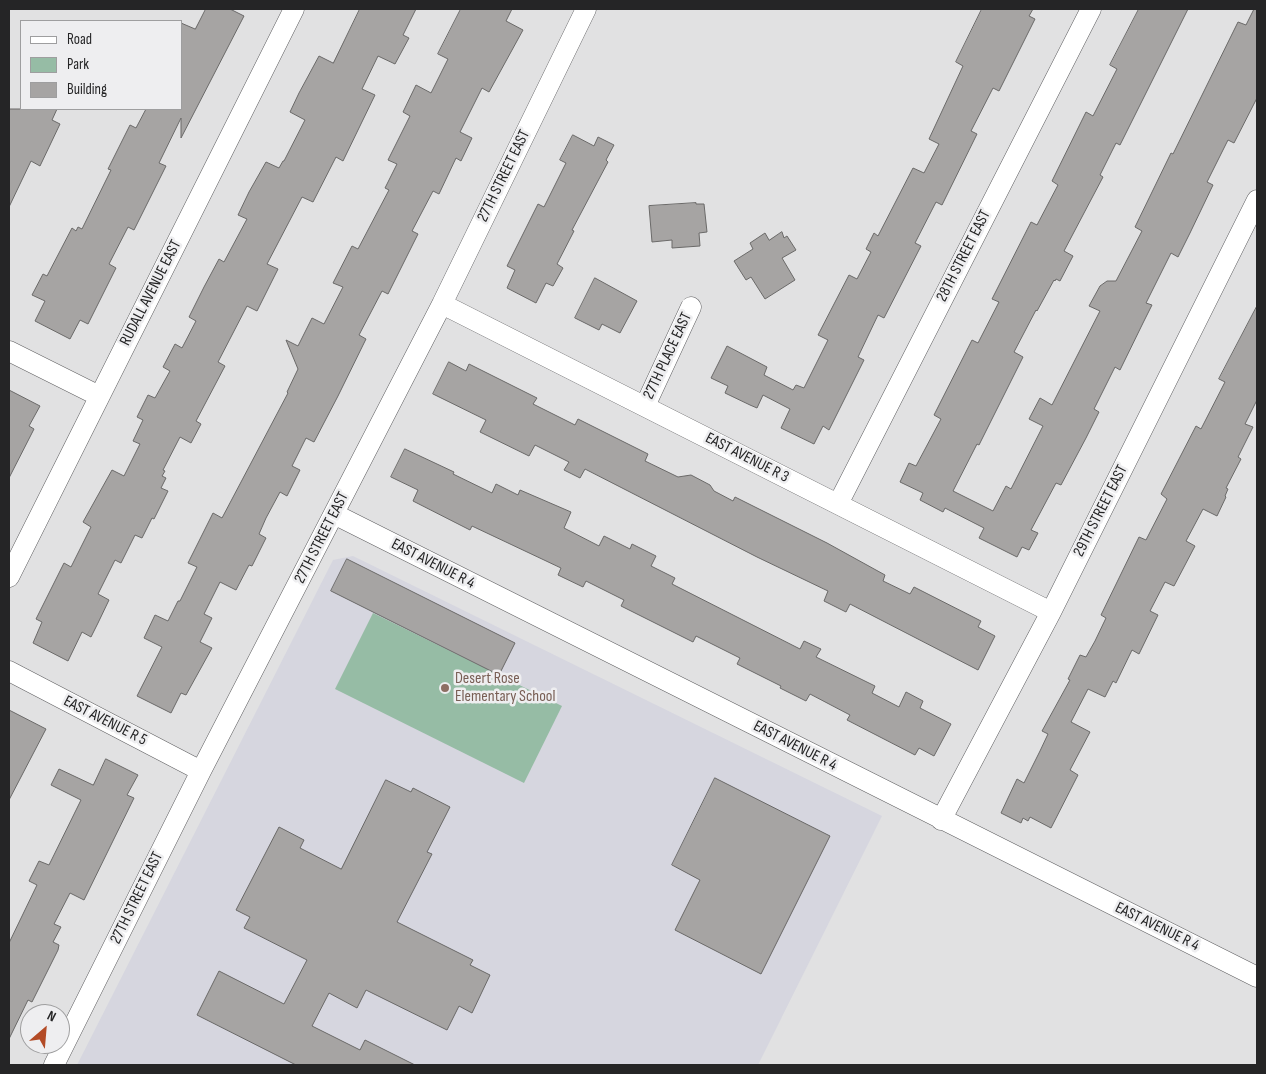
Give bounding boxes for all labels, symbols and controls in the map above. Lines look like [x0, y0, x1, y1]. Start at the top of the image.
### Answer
legend [20, 20, 182, 110]
text: Road [67, 30, 92, 49]
text: Park [67, 55, 89, 74]
text: Building [67, 80, 107, 99]
street label: 27TH STREET EAST [473, 127, 535, 225]
street label: 28TH STREET EAST [933, 207, 995, 305]
street label: RUDALL AVENUE EAST [116, 237, 186, 349]
street label: 27TH PLACE EAST [640, 310, 696, 402]
street label: EAST AVENUE R 3 [702, 429, 792, 487]
street label: 29TH STREET EAST [1070, 462, 1132, 560]
street label: 27TH STREET EAST [291, 489, 353, 587]
street label: EAST AVENUE R 4 [388, 535, 478, 593]
place label: Desert Rose Elementary School [455, 669, 555, 707]
marker: Desert Rose Elementary School [439, 682, 451, 694]
street label: EAST AVENUE R 5 [60, 692, 150, 750]
street label: EAST AVENUE R 4 [750, 717, 840, 775]
street label: 27TH STREET EAST [106, 849, 168, 947]
street label: EAST AVENUE R 4 [1112, 898, 1202, 956]
north arrow [20, 1004, 70, 1054]
text: N [44, 1007, 59, 1025]

